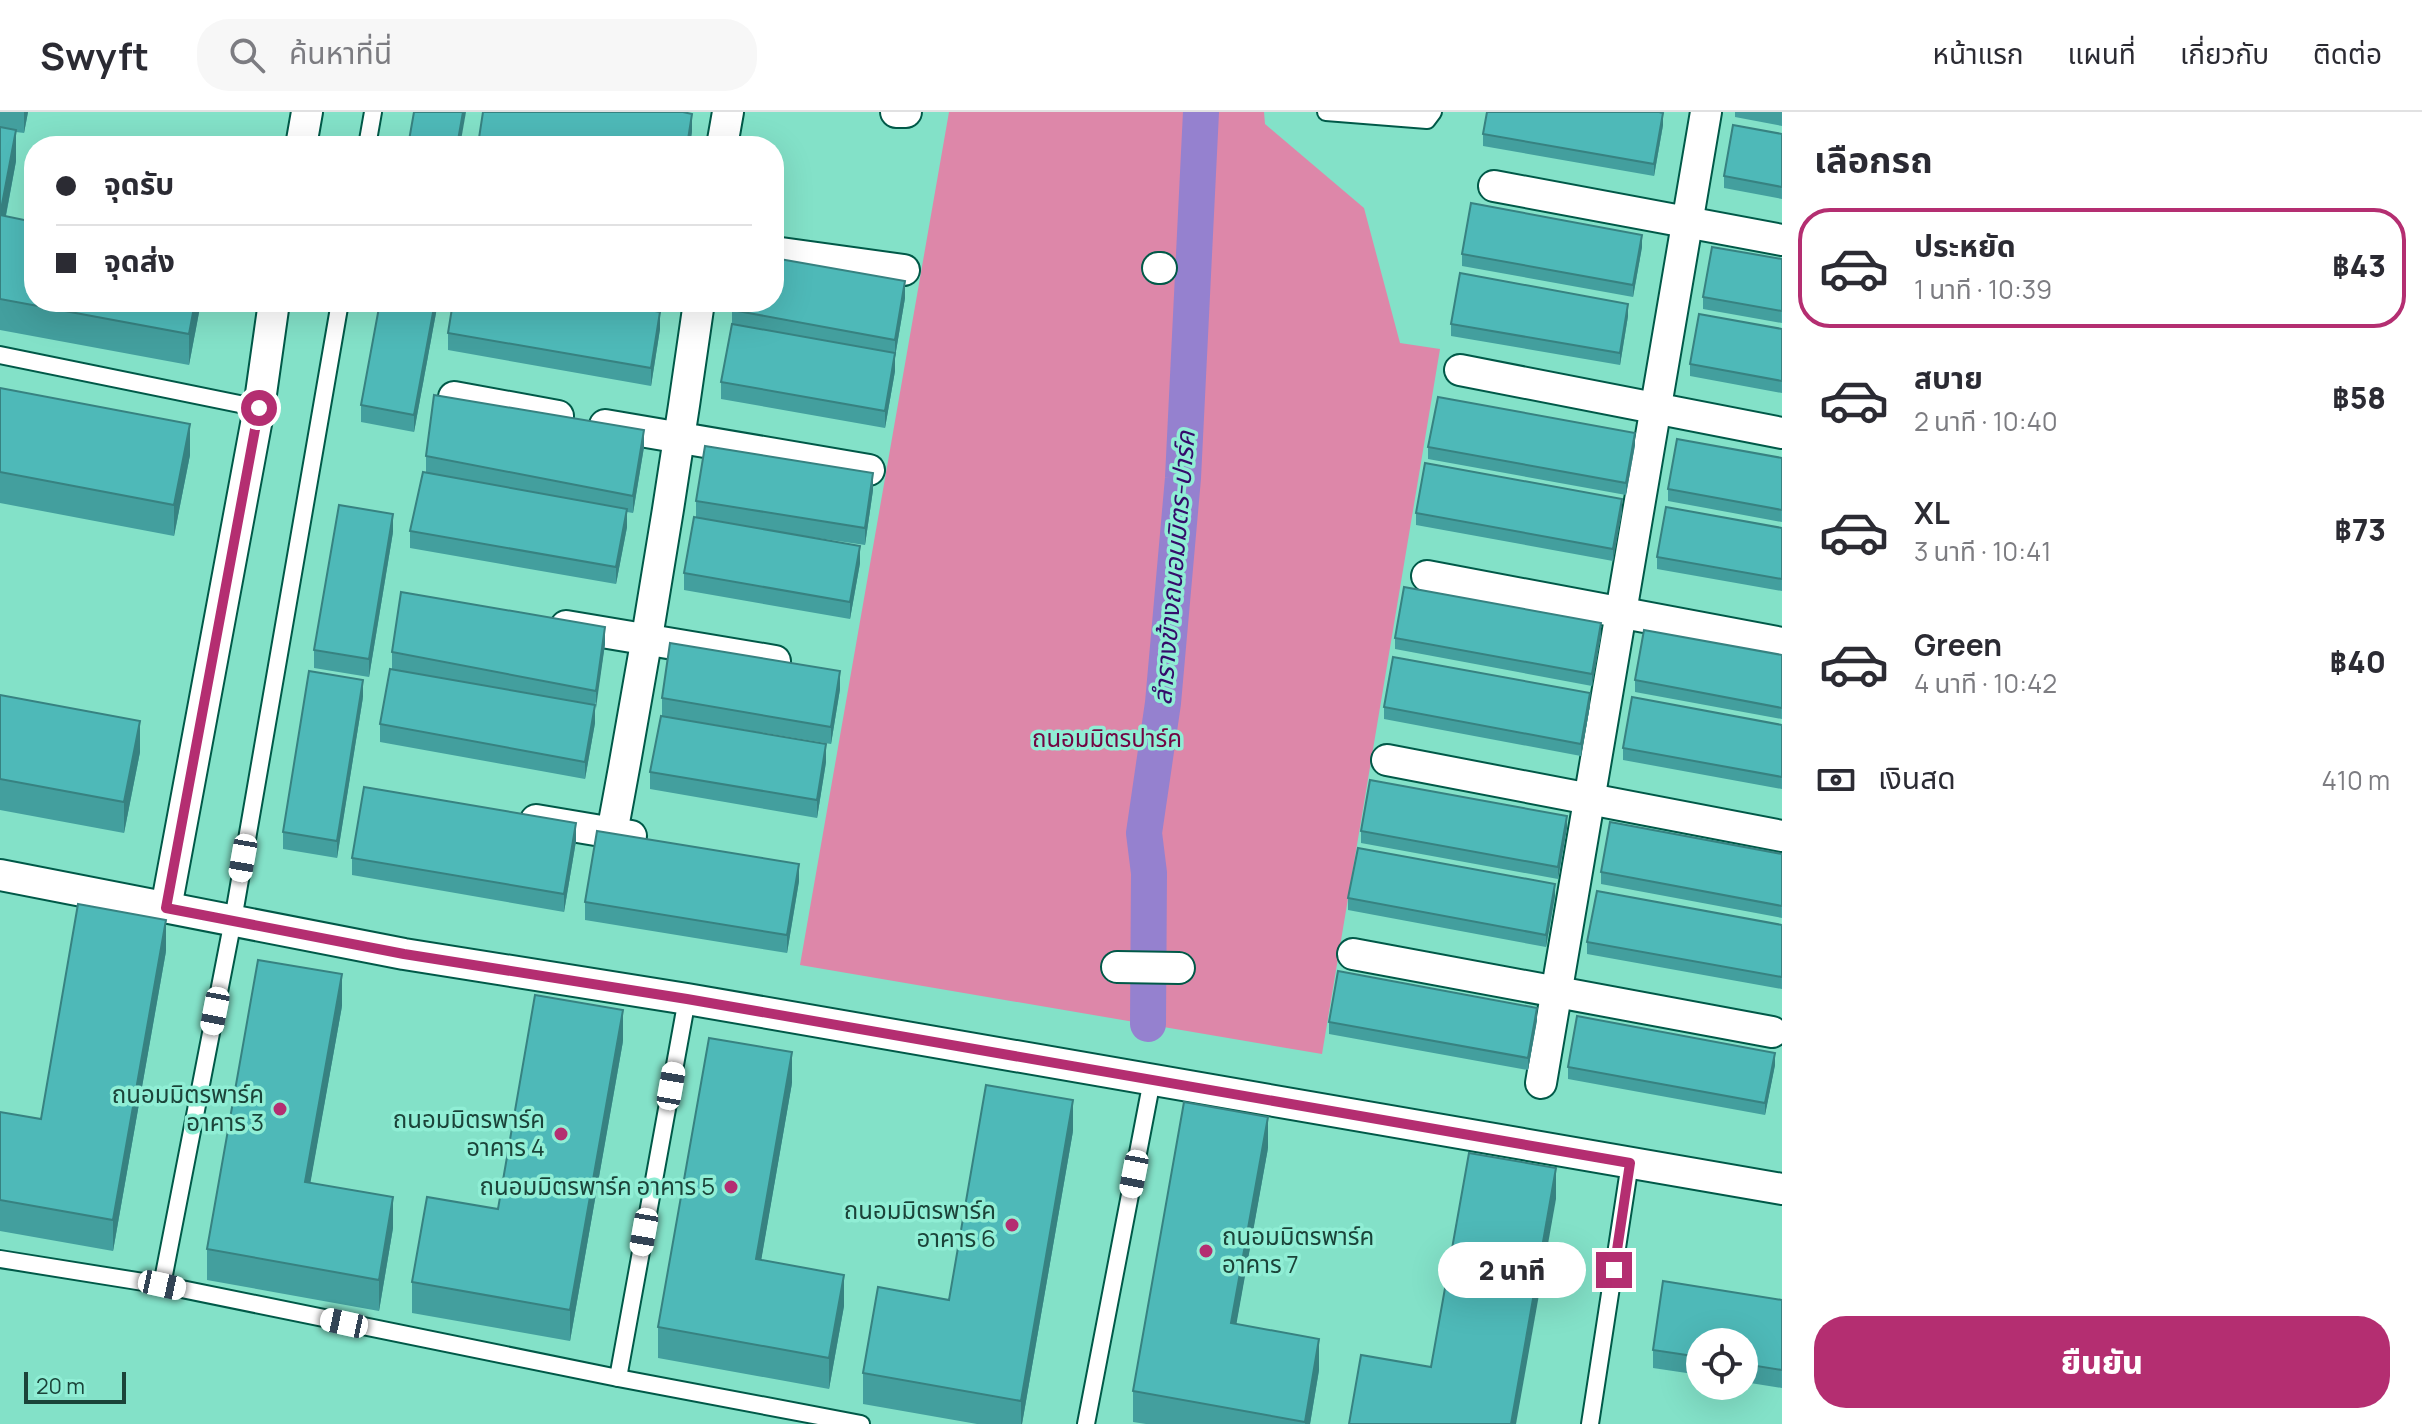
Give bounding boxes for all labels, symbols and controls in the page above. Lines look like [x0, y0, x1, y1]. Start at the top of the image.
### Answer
search box [197, 19, 757, 91]
text: Swyft [40, 29, 149, 81]
text: ค้นหาที่นี่ [289, 32, 392, 73]
icon: search [225, 33, 269, 77]
text: หน้าแรก [1933, 34, 2024, 72]
text: แผนที่ [2068, 34, 2136, 72]
text: เกี่ยวกับ [2180, 34, 2269, 72]
text: ติดต่อ [2313, 34, 2382, 72]
text: เลือกรถ [1814, 135, 1933, 184]
text: จุดรับ [104, 163, 174, 204]
text: ประหยัด [1914, 225, 2016, 266]
icon: car [1818, 232, 1890, 304]
text: จุดส่ง [104, 240, 175, 281]
text: ฿43 [2332, 245, 2386, 286]
text: 1 นาที · 10:39 [1914, 271, 2052, 307]
text: สบาย [1914, 357, 1983, 398]
icon: car [1818, 364, 1890, 436]
text: ฿58 [2332, 377, 2386, 418]
route start [241, 390, 277, 426]
text: 2 นาที · 10:40 [1914, 403, 2058, 439]
water label: ลำรางข้างถนอมมิตร-ปาร์ค [1143, 428, 1203, 706]
text: XL [1914, 492, 1950, 533]
icon: car [1818, 496, 1890, 568]
text: ฿73 [2334, 509, 2386, 550]
text: 3 นาที · 10:41 [1914, 533, 2051, 569]
text: Green [1914, 624, 2002, 665]
icon: car [1818, 628, 1890, 700]
text: ฿40 [2330, 641, 2386, 682]
text: 4 นาที · 10:42 [1914, 665, 2057, 701]
park label: ถนอมมิตรปาร์ค [1032, 721, 1182, 754]
text: เงินสด [1878, 757, 1956, 798]
icon: cash [1814, 758, 1858, 802]
text: 410 m [2321, 762, 2390, 798]
car [227, 832, 259, 884]
car [199, 985, 231, 1037]
car [655, 1060, 687, 1112]
place label: ถนอมมิตรพาร์ค อาคาร 3 [112, 1077, 264, 1138]
marker: ถนอมมิตรพาร์ค อาคาร 3 [271, 1100, 289, 1118]
place label: ถนอมมิตรพาร์ค อาคาร 4 [393, 1102, 545, 1163]
marker: ถนอมมิตรพาร์ค อาคาร 4 [552, 1125, 570, 1143]
car [1118, 1148, 1150, 1200]
place label: ถนอมมิตรพาร์ค อาคาร 5 [480, 1169, 715, 1202]
marker: ถนอมมิตรพาร์ค อาคาร 5 [722, 1178, 740, 1196]
place label: ถนอมมิตรพาร์ค อาคาร 6 [844, 1193, 996, 1254]
car [628, 1206, 660, 1258]
marker: ถนอมมิตรพาร์ค อาคาร 6 [1003, 1216, 1021, 1234]
place label: ถนอมมิตรพาร์ค อาคาร 7 [1222, 1219, 1374, 1280]
marker: ถนอมมิตรพาร์ค อาคาร 7 [1197, 1242, 1215, 1260]
callout: 2 นาที [1438, 1242, 1586, 1298]
text: 2 นาที [1479, 1252, 1545, 1288]
route end [1596, 1252, 1632, 1288]
car [136, 1268, 188, 1302]
car [318, 1306, 370, 1340]
button: ยืนยัน [1814, 1316, 2390, 1408]
map controls [1686, 1328, 1758, 1400]
button: locate [1686, 1328, 1758, 1400]
scale bar [24, 1368, 126, 1404]
text: 20 m [36, 1371, 85, 1401]

